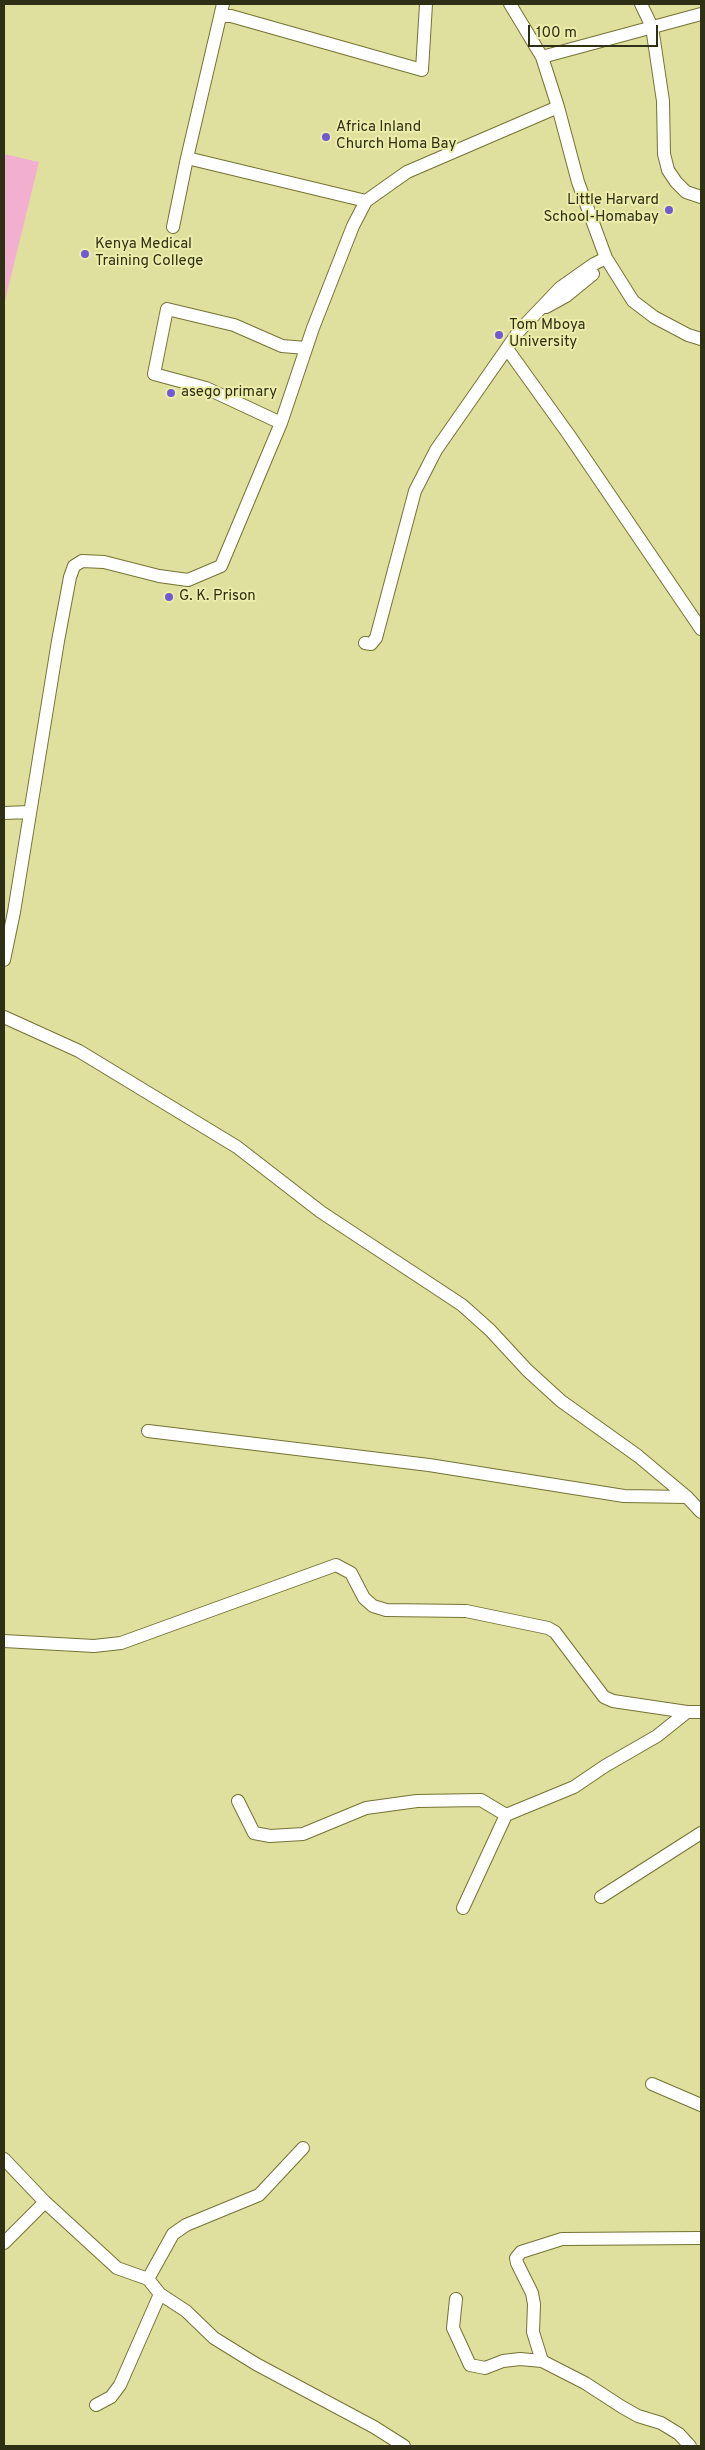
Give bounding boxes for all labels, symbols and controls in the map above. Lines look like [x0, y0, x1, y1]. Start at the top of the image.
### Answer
scale bar [530, 15, 660, 47]
text: 100 m [536, 24, 577, 43]
place label: Africa Inland Church Homa Bay [336, 119, 456, 154]
marker: Africa Inland Church Homa Bay [320, 131, 332, 143]
place label: Little Harvard School-Homabay [543, 192, 659, 227]
marker: Little Harvard School-Homabay [663, 204, 675, 216]
place label: Kenya Medical Training College [95, 236, 203, 271]
marker: Kenya Medical Training College [79, 248, 91, 260]
place label: Tom Mboya University [509, 317, 585, 352]
marker: Tom Mboya University [493, 329, 505, 341]
place label: asego primary [181, 384, 277, 402]
marker: asego primary [165, 387, 177, 399]
place label: G. K. Prison [179, 588, 256, 606]
marker: G. K. Prison [163, 591, 175, 603]

